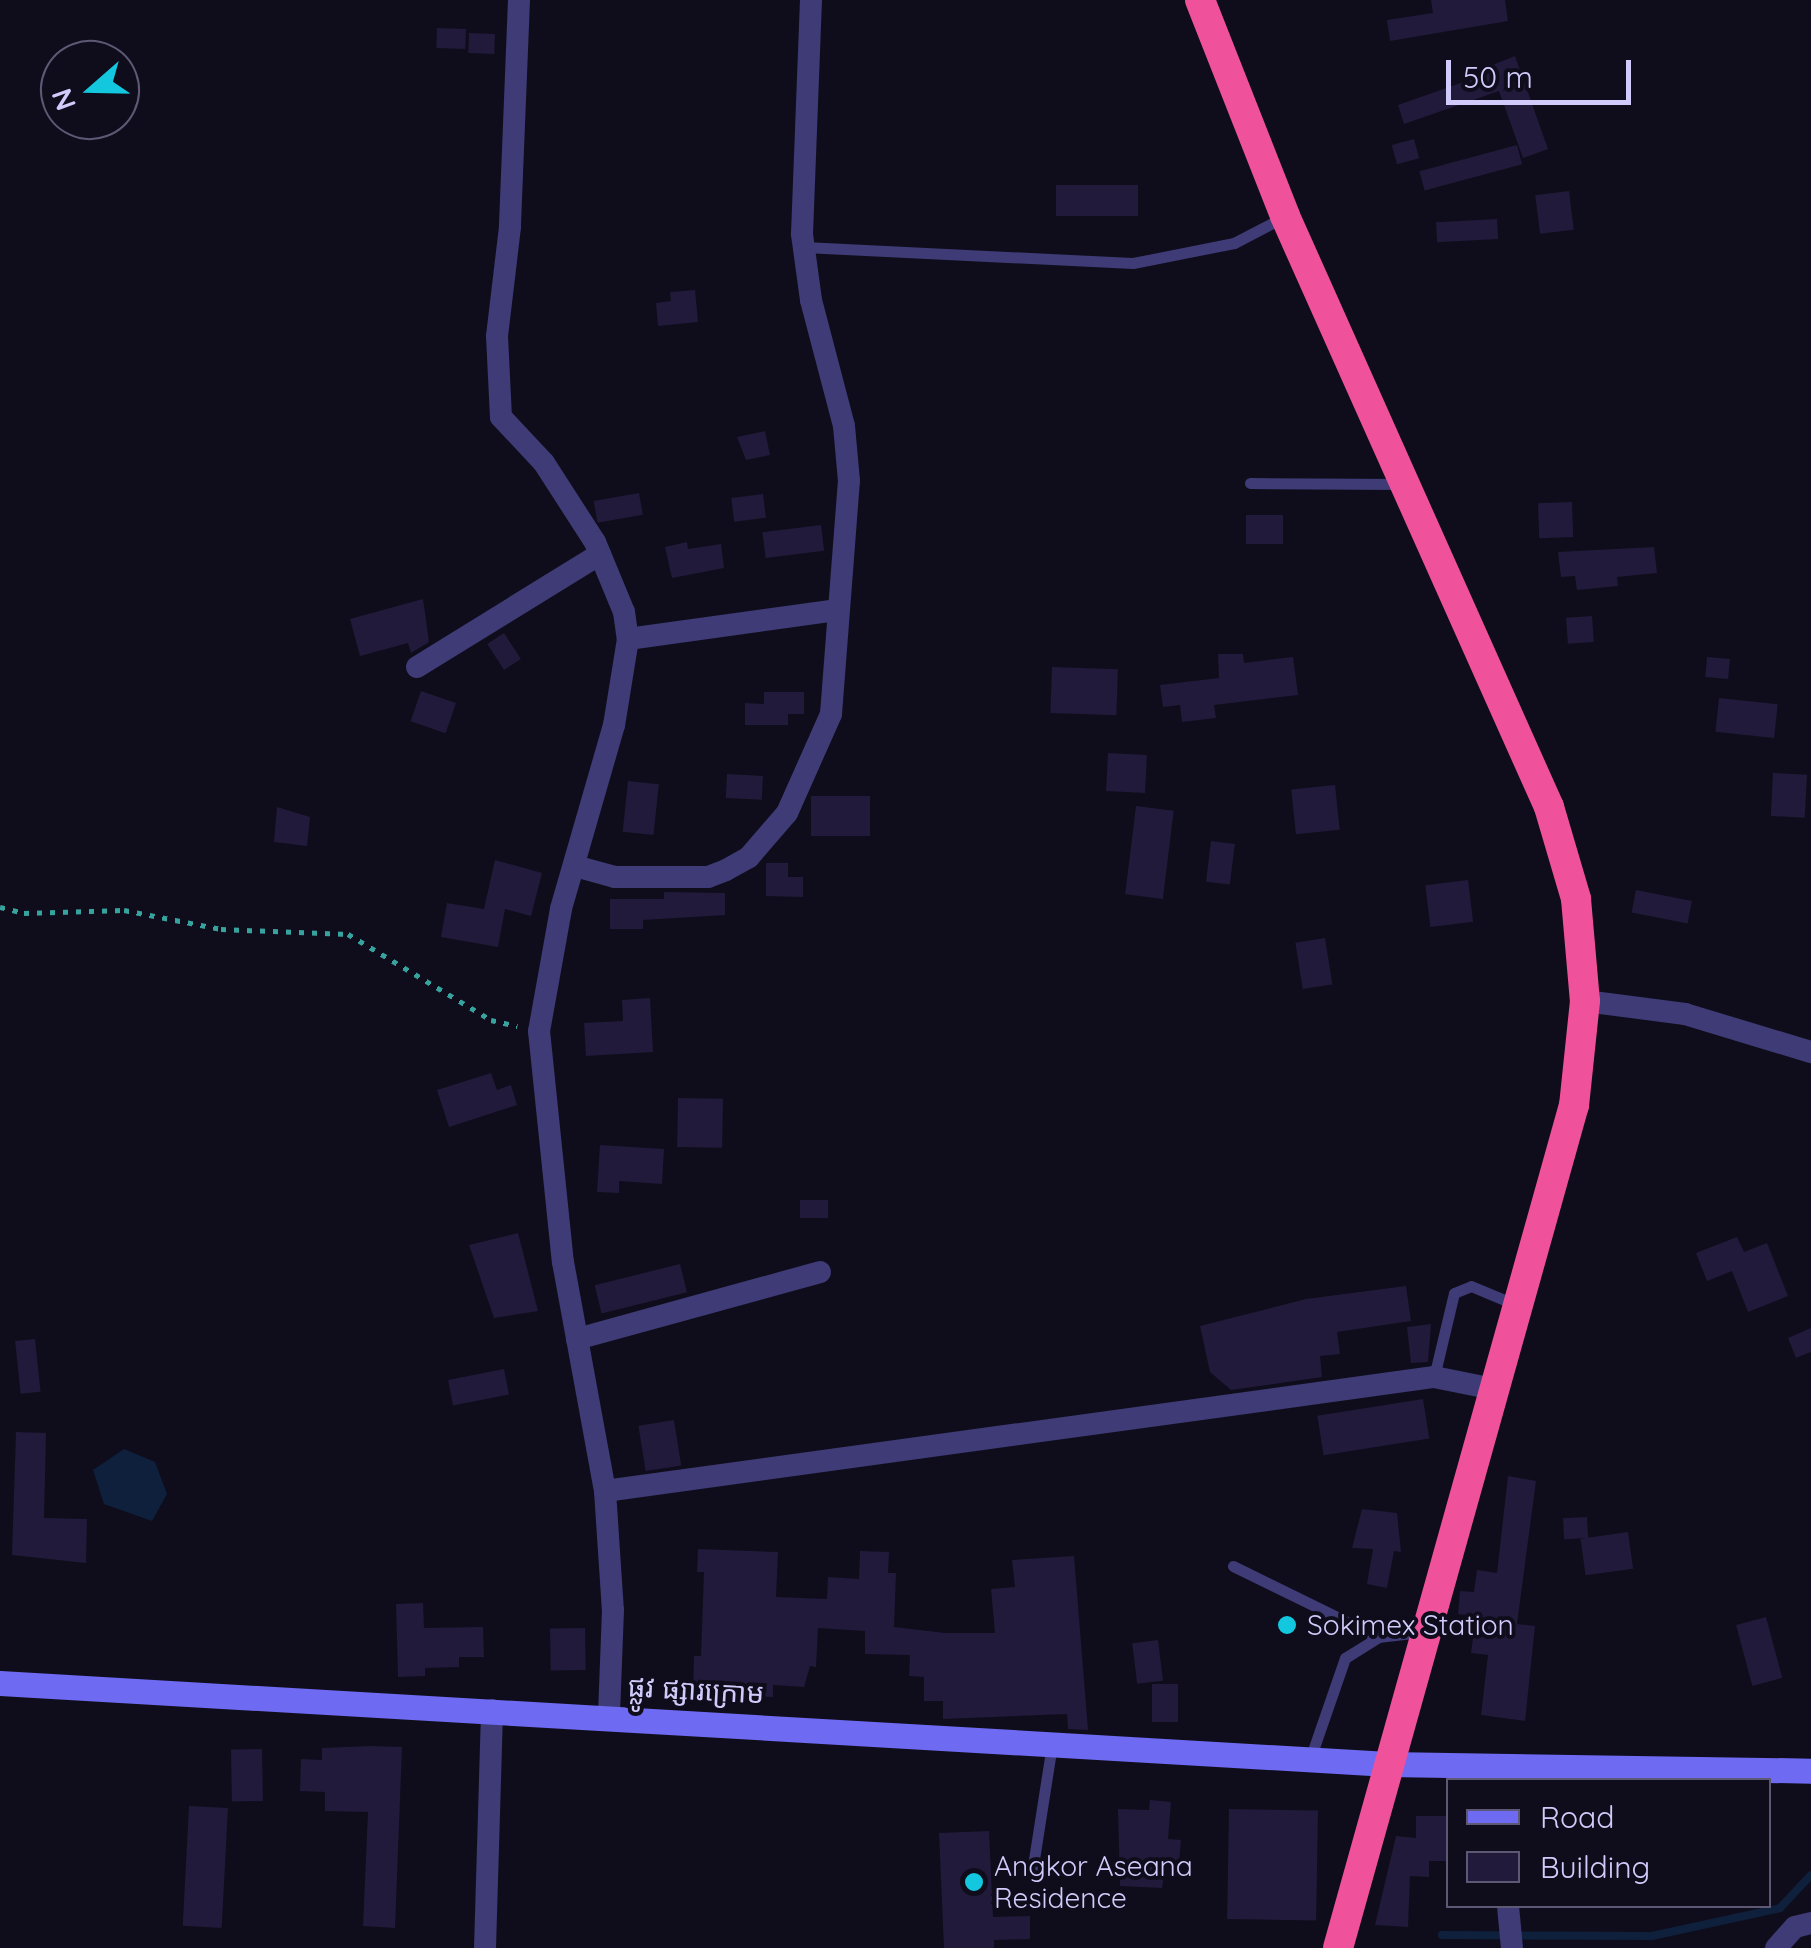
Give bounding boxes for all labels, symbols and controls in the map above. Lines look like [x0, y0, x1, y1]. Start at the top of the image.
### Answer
north arrow [40, 40, 140, 140]
scale bar [1451, 40, 1636, 102]
text: 50 m [1463, 58, 1533, 96]
text: N [43, 84, 83, 115]
place label: Sokimex Station [1307, 1608, 1514, 1642]
marker: Sokimex Station [1276, 1614, 1298, 1636]
street label: ផ្លូវ ផ្សារក្រោម [627, 1670, 765, 1710]
legend [1446, 1778, 1771, 1908]
text: Road [1540, 1798, 1614, 1836]
text: Building [1540, 1848, 1650, 1886]
place label: Angkor Aseana Residence [994, 1849, 1193, 1915]
marker: Angkor Aseana Residence [963, 1871, 985, 1893]

